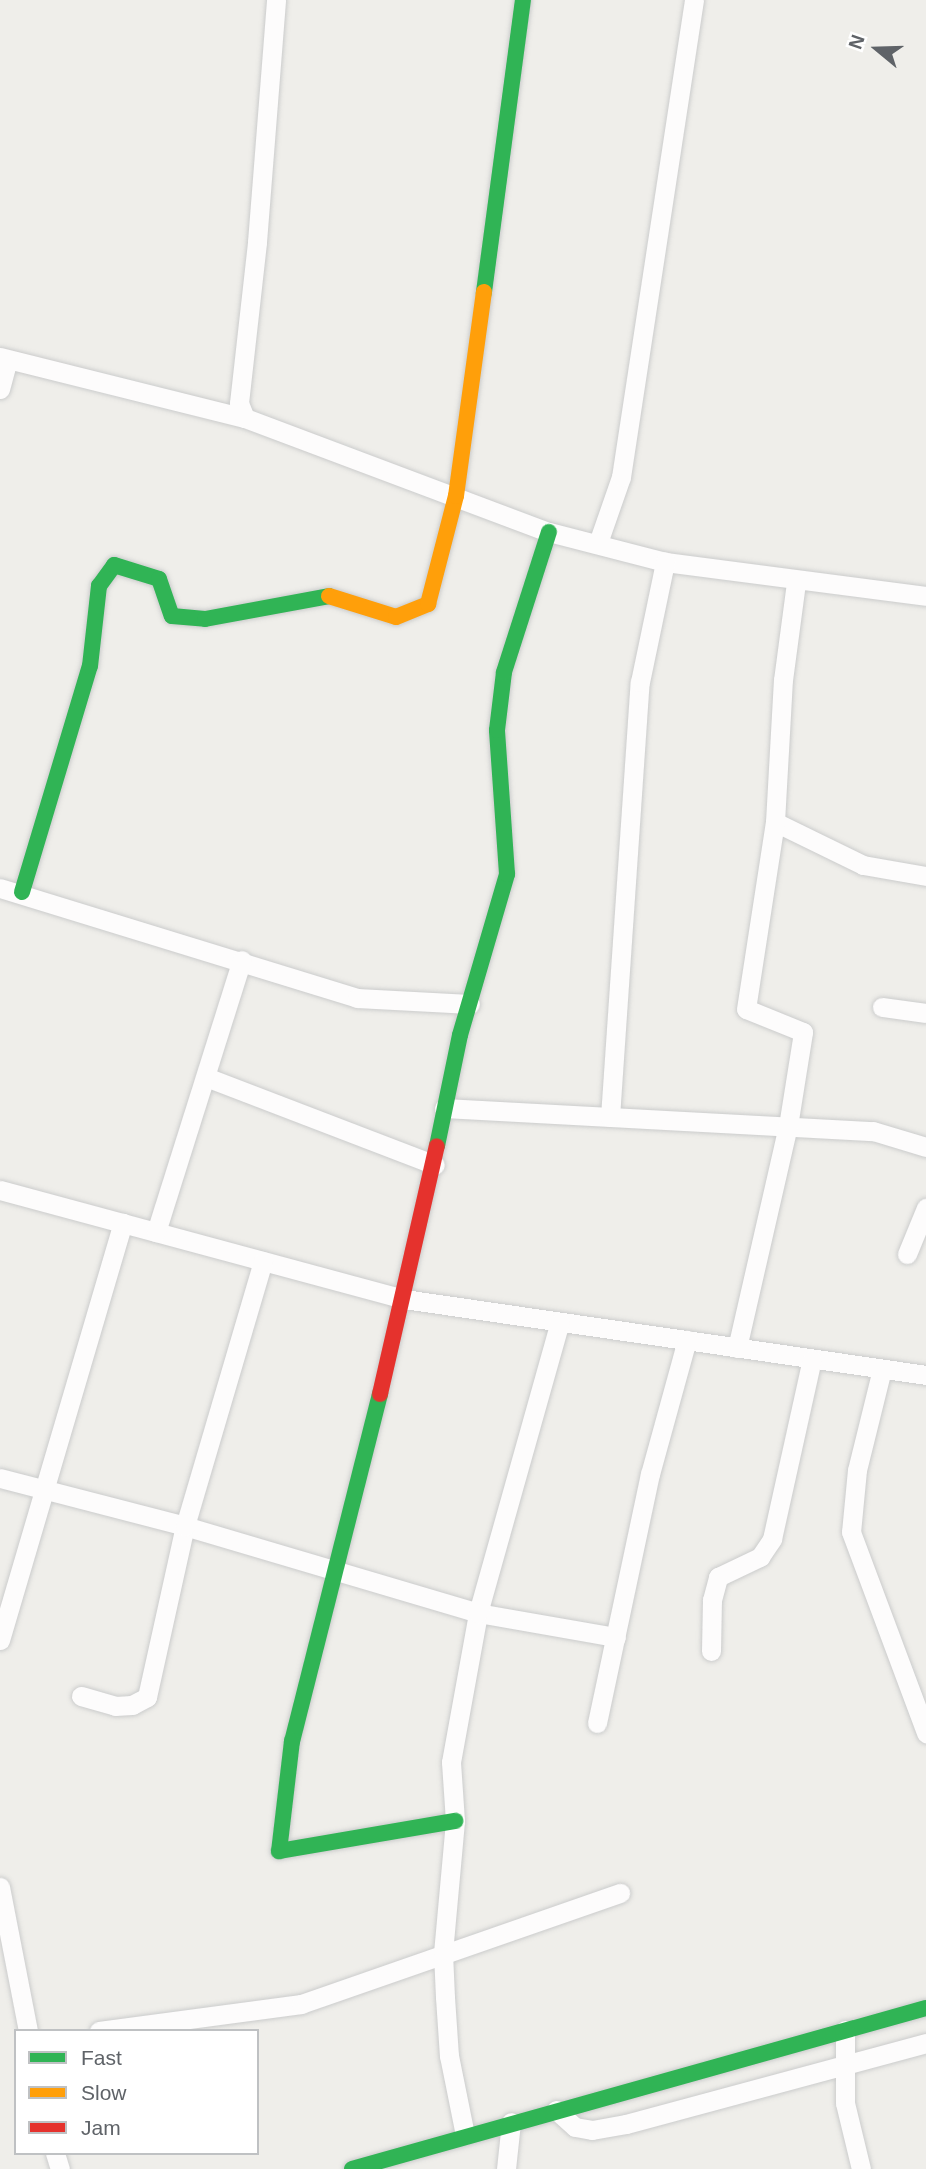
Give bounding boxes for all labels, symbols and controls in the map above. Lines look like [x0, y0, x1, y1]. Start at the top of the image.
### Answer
north arrow [842, 14, 912, 84]
text: N [845, 32, 869, 52]
legend [14, 2029, 259, 2155]
text: Fast [81, 2046, 122, 2069]
text: Slow [81, 2081, 127, 2104]
text: Jam [81, 2116, 121, 2139]

